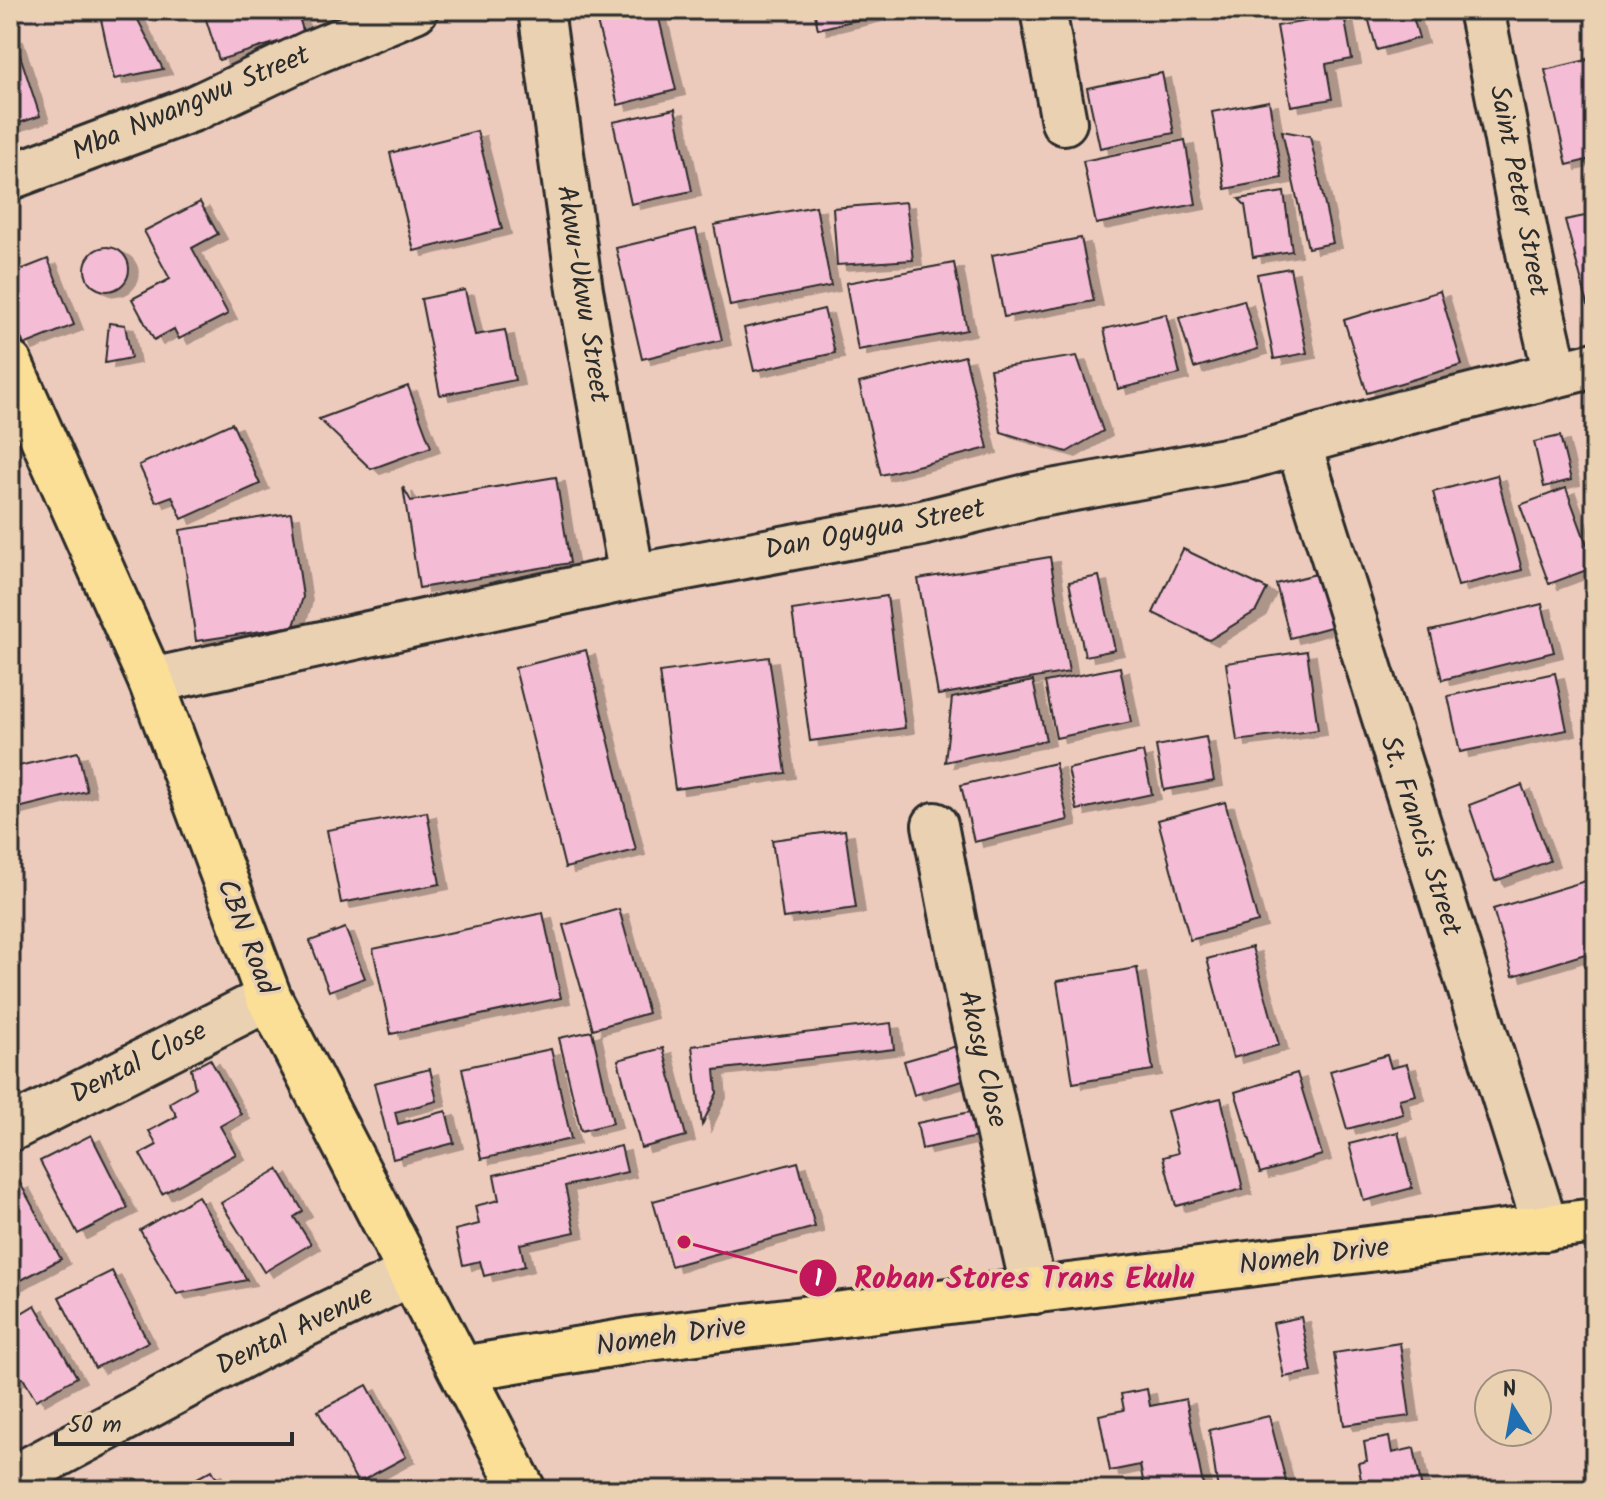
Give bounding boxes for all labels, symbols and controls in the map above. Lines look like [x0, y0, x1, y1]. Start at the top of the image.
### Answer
street label: Mba Nwangwu Street [65, 33, 318, 175]
street label: Saint Peter Street [1475, 81, 1561, 302]
street label: Akwu-Ukwu Street [543, 182, 622, 407]
street label: Dan Ogugua Street [761, 486, 990, 573]
street label: St. Francis Street [1366, 730, 1474, 943]
street label: CBN Road [203, 872, 289, 1002]
street label: Akosy Close [944, 986, 1020, 1133]
street label: Dental Close [63, 1009, 216, 1117]
street label: Nomeh Drive [1236, 1225, 1392, 1289]
callout: Roban Stores Trans Ekulu [798, 1251, 1210, 1305]
text: Roban Stores Trans Ekulu [854, 1256, 1194, 1304]
text: 1 [814, 1260, 822, 1299]
street label: Dental Avenue [209, 1273, 382, 1389]
street label: Nomeh Drive [593, 1304, 749, 1370]
north arrow [1473, 1368, 1553, 1448]
text: N [1500, 1372, 1520, 1409]
scale bar [56, 1396, 292, 1446]
text: 50 m [68, 1406, 122, 1445]

